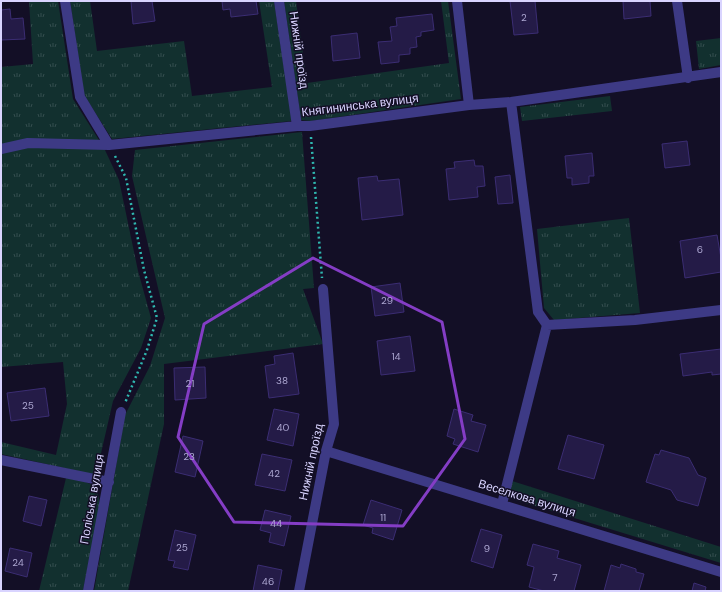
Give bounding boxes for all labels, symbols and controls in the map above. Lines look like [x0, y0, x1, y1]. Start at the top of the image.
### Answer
street label: Нижній проїзд [286, 10, 312, 90]
house number: 2 [521, 11, 527, 24]
street label: Княгининська вулиця [301, 90, 419, 120]
house number: 6 [697, 243, 703, 256]
house number: 29 [381, 294, 393, 307]
house number: 14 [391, 350, 401, 363]
house number: 38 [276, 374, 288, 387]
house number: 21 [186, 377, 194, 390]
house number: 25 [22, 399, 34, 412]
house number: 40 [277, 421, 290, 434]
street label: Нижній проїзд [295, 422, 327, 502]
house number: 23 [183, 450, 195, 463]
street label: Поліська вулиця [76, 453, 108, 545]
house number: 42 [268, 467, 280, 480]
street label: Веселкова вулиця [476, 476, 578, 520]
house number: 11 [380, 511, 386, 524]
house number: 44 [270, 517, 282, 530]
house number: 25 [176, 541, 188, 554]
house number: 9 [484, 542, 490, 555]
house number: 24 [12, 556, 24, 569]
house number: 7 [552, 571, 558, 584]
house number: 46 [262, 575, 274, 588]

